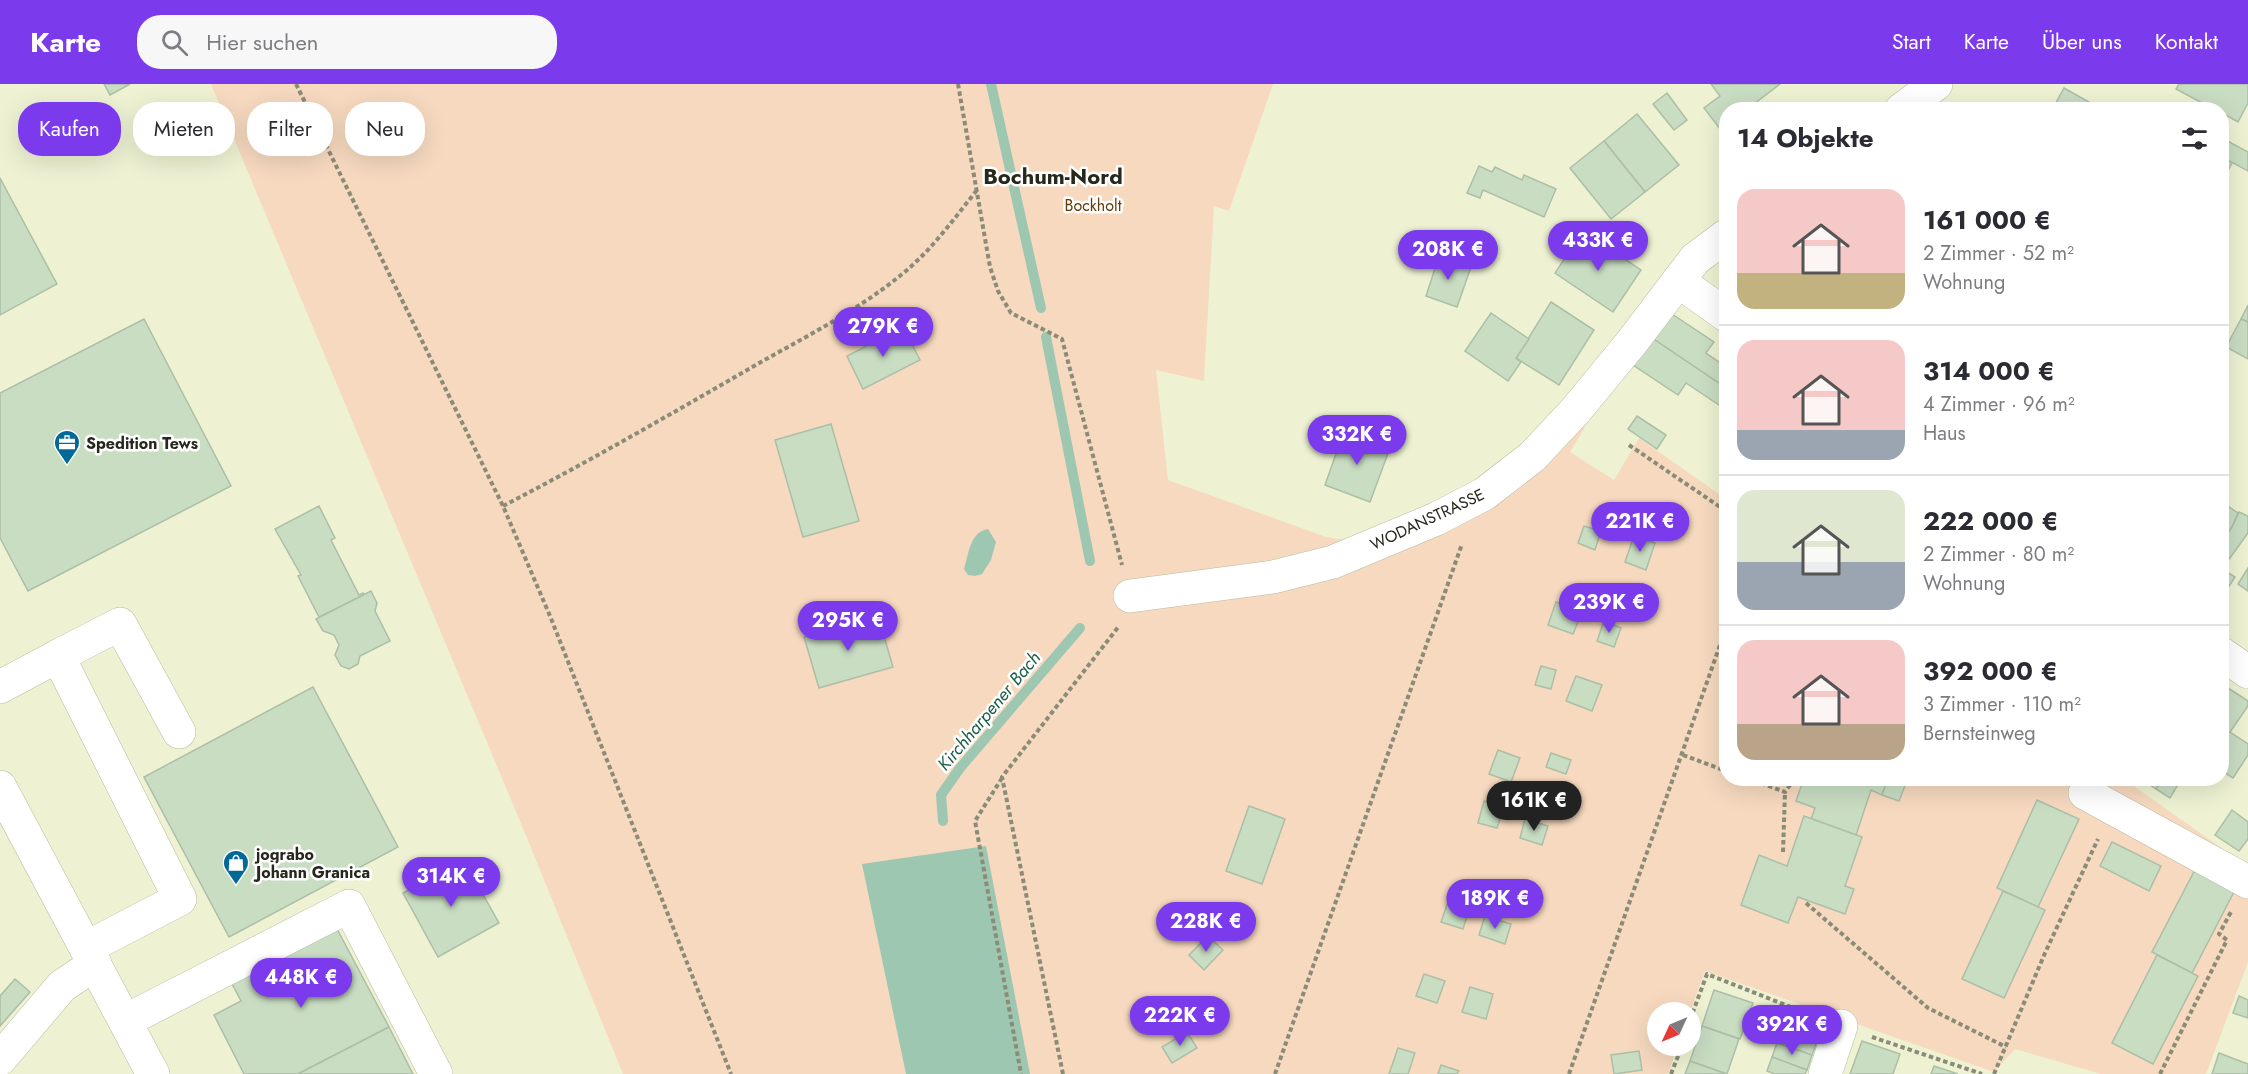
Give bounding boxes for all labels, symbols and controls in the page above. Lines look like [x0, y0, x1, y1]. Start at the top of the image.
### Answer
search box [137, 15, 557, 69]
text: Karte [30, 22, 101, 63]
icon: search [158, 26, 191, 59]
text: Hier suchen [206, 26, 318, 58]
text: Start [1892, 27, 1931, 57]
text: Karte [1964, 27, 2009, 57]
text: Über uns [2042, 27, 2122, 57]
text: Kontakt [2155, 27, 2218, 57]
chip: Kaufen [18, 102, 121, 156]
chip: Mieten [133, 102, 235, 156]
chip: Filter [247, 102, 333, 156]
chip: Neu [345, 102, 425, 156]
text: 14 Objekte [1737, 119, 1874, 157]
icon: filters [2178, 122, 2211, 155]
district label: Bochum-Nord [983, 160, 1123, 192]
park label: Bockholt [1064, 194, 1122, 217]
text: 161 000 € [1923, 201, 2051, 239]
icon: home [1785, 213, 1857, 285]
pin: 433K € [1549, 221, 1647, 272]
text: 433K € [1562, 226, 1634, 255]
pin: 208K € [1399, 230, 1497, 281]
text: 208K € [1412, 235, 1484, 264]
text: 2 Zimmer · 52 m² [1923, 239, 2074, 268]
text: Wohnung [1923, 268, 2006, 297]
pin: 279K € [834, 307, 932, 358]
text: 279K € [847, 312, 919, 341]
text: 314 000 € [1923, 352, 2055, 390]
icon: home [1785, 364, 1857, 436]
text: 4 Zimmer · 96 m² [1923, 390, 2075, 419]
pin: 332K € [1308, 415, 1406, 466]
text: Haus [1923, 419, 1965, 448]
text: 332K € [1321, 420, 1393, 449]
office icon: Spedition Tews [52, 428, 82, 466]
place label: Spedition Tews [86, 432, 198, 455]
street label: WODANSTRASSE [1366, 483, 1488, 556]
pin: 221K € [1591, 502, 1689, 553]
text: 222 000 € [1923, 502, 2058, 540]
text: 221K € [1605, 507, 1675, 536]
icon: home [1785, 514, 1857, 586]
text: 2 Zimmer · 80 m² [1923, 540, 2074, 569]
text: Wohnung [1923, 569, 2006, 598]
pin: 239K € [1560, 583, 1658, 634]
text: 239K € [1573, 588, 1645, 617]
pin: 295K € [799, 601, 897, 652]
text: 295K € [812, 606, 884, 635]
water label: Kirchharpener Bach [931, 646, 1047, 776]
text: 392 000 € [1923, 652, 2058, 690]
icon: home [1785, 664, 1857, 736]
text: 3 Zimmer · 110 m² [1923, 690, 2081, 719]
text: Bernsteinweg [1923, 719, 2036, 748]
pin: 161K € [1485, 781, 1583, 832]
text: 161K € [1501, 786, 1567, 815]
place label: jograbo Johann Granica [253, 843, 370, 884]
shop icon: jograbo Johann Granica [221, 848, 251, 886]
pin: 314K € [402, 857, 500, 908]
text: 314K € [416, 862, 486, 891]
pin: 189K € [1446, 879, 1544, 930]
text: 189K € [1460, 884, 1530, 913]
pin: 228K € [1157, 902, 1255, 953]
text: 228K € [1170, 907, 1242, 936]
pin: 448K € [252, 958, 350, 1009]
text: 448K € [264, 963, 338, 992]
pin: 222K € [1131, 996, 1229, 1047]
text: 222K € [1144, 1001, 1216, 1030]
north arrow [1647, 1002, 1701, 1056]
map controls [1647, 1002, 1701, 1056]
pin: 392K € [1743, 1005, 1841, 1056]
text: 392K € [1756, 1010, 1828, 1039]

